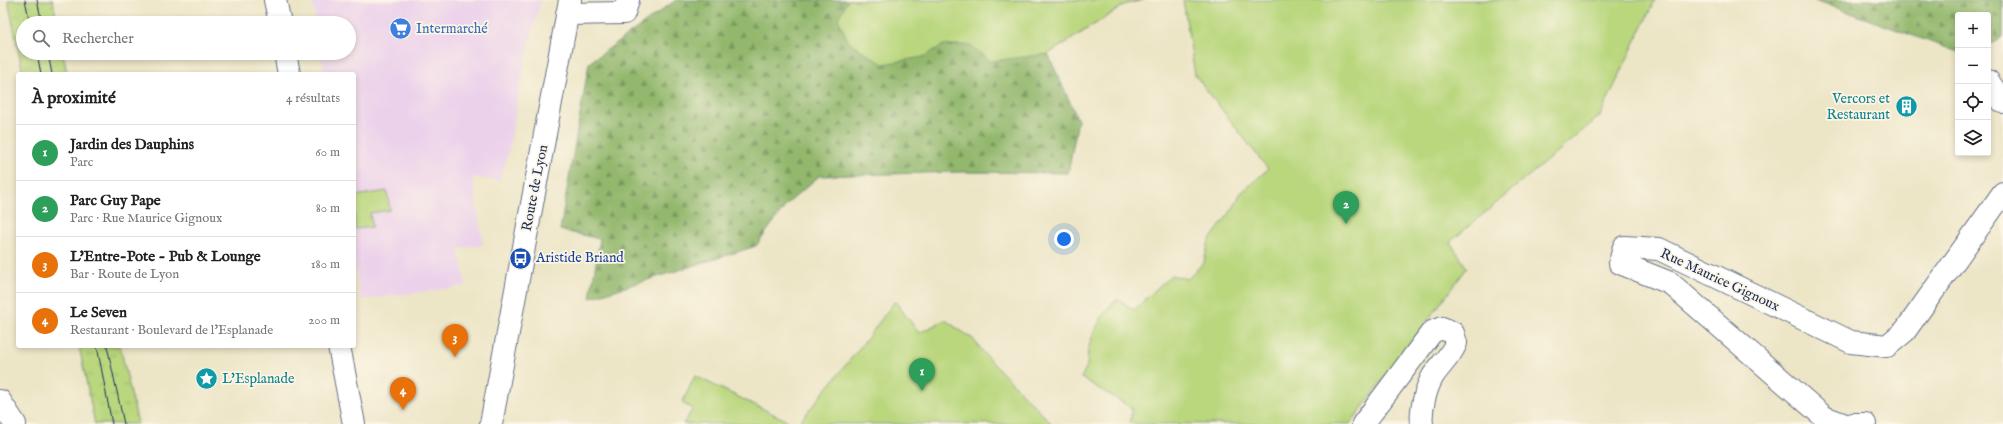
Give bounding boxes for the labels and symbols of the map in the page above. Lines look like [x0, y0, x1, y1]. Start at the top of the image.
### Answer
supermarket icon: Intermarché [388, 16, 414, 42]
place label: Intermarché [416, 20, 488, 38]
place label: Vercors et Restaurant [1827, 90, 1890, 124]
building icon: Vercors et Restaurant [1893, 94, 1919, 120]
street label: Route de Lyon [518, 143, 552, 233]
pin: 2 [1333, 191, 1359, 224]
your location [1054, 229, 1074, 249]
street label: Rue Maurice Gignoux [1657, 244, 1783, 316]
bus stop icon: Aristide Briand [508, 245, 534, 271]
place label: Aristide Briand [535, 249, 624, 267]
pin: 3 [442, 324, 468, 357]
pin: 1 [909, 358, 935, 391]
place icon: L'Esplanade [193, 366, 219, 392]
place label: L'Esplanade [222, 370, 295, 388]
pin: 4 [390, 377, 416, 410]

